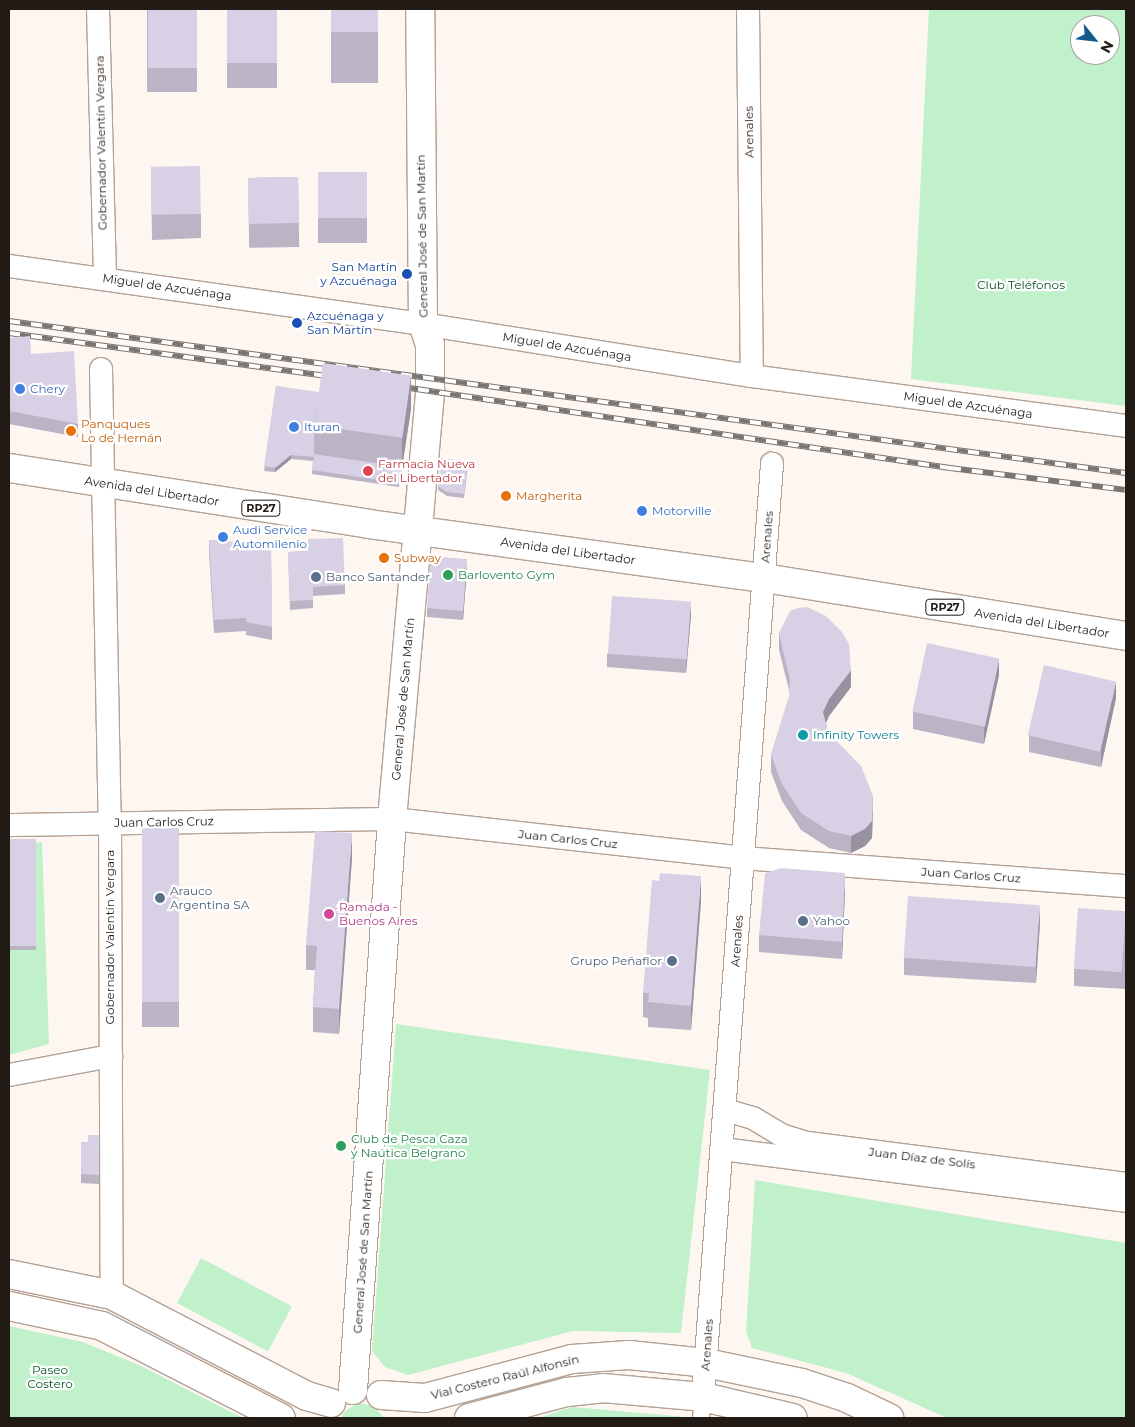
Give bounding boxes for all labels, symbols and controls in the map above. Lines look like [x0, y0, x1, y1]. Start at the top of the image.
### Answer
north arrow [1070, 15, 1120, 65]
text: N [1097, 37, 1118, 56]
street label: Gobernador Valentín Vergara [92, 55, 110, 231]
street label: Arenales [741, 106, 757, 158]
street label: General José de San Martín [413, 154, 431, 318]
place label: San Martín y Azcuénaga [320, 260, 397, 288]
marker: San Martín y Azcuénaga [401, 268, 413, 280]
street label: Miguel de Azcuénaga [101, 271, 233, 303]
park label: Club Teléfonos [977, 278, 1065, 292]
place label: Azcuénaga y San Martín [307, 309, 384, 337]
marker: Azcuénaga y San Martín [291, 317, 303, 329]
street label: Miguel de Azcuénaga [502, 330, 632, 364]
place label: Chery [30, 382, 65, 396]
marker: Chery [14, 383, 26, 395]
street label: Miguel de Azcuénaga [902, 389, 1034, 421]
place label: Panquques Lo de Hernán [81, 417, 162, 445]
place label: Ituran [304, 420, 340, 434]
marker: Ituran [288, 421, 300, 433]
marker: Panquques Lo de Hernán [65, 425, 77, 437]
place label: Farmacia Nueva del Libertador [378, 457, 475, 485]
marker: Farmacia Nueva del Libertador [362, 465, 374, 477]
street label: Avenida del Libertador [84, 473, 220, 509]
place label: Margherita [516, 489, 582, 503]
marker: Margherita [500, 490, 512, 502]
road number: RP27 [241, 499, 281, 516]
place label: Motorville [652, 504, 712, 518]
marker: Motorville [636, 505, 648, 517]
street label: Arenales [758, 511, 776, 563]
place label: Audi Service Automilenio [233, 523, 307, 551]
marker: Audi Service Automilenio [217, 531, 229, 543]
street label: Avenida del Libertador [500, 534, 636, 568]
place label: Subway [394, 551, 441, 565]
marker: Subway [378, 552, 390, 564]
place label: Barlovento Gym [458, 568, 555, 582]
marker: Barlovento Gym [442, 569, 454, 581]
place label: Banco Santander [326, 570, 430, 584]
marker: Banco Santander [310, 571, 322, 583]
road number: RP27 [925, 598, 965, 616]
street label: Avenida del Libertador [974, 605, 1110, 641]
street label: General José de San Martín [389, 617, 417, 781]
place label: Infinity Towers [813, 728, 899, 742]
marker: Infinity Towers [797, 729, 809, 741]
street label: Juan Carlos Cruz [114, 814, 214, 830]
street label: Juan Carlos Cruz [518, 827, 618, 851]
street label: Gobernador Valentín Vergara [103, 850, 117, 1024]
street label: Juan Carlos Cruz [921, 864, 1021, 886]
place label: Arauco Argentina SA [170, 884, 249, 912]
marker: Arauco Argentina SA [154, 892, 166, 904]
place label: Ramada - Buenos Aires [339, 900, 418, 928]
marker: Ramada - Buenos Aires [323, 908, 335, 920]
place label: Yahoo [813, 914, 850, 928]
street label: Arenales [728, 915, 746, 967]
marker: Yahoo [797, 915, 809, 927]
place label: Grupo Peñaflor [570, 954, 662, 968]
marker: Grupo Peñaflor [666, 955, 678, 967]
place label: Club de Pesca Caza y Naútica Belgrano [351, 1132, 468, 1160]
marker: Club de Pesca Caza y Naútica Belgrano [335, 1140, 347, 1152]
street label: Juan Díaz de Solís [868, 1144, 976, 1172]
street label: General José de San Martín [350, 1170, 376, 1334]
street label: Arenales [698, 1319, 716, 1371]
street label: Vial Costero Raúl Alfonsín [429, 1352, 581, 1402]
park label: Paseo Costero [27, 1363, 73, 1391]

